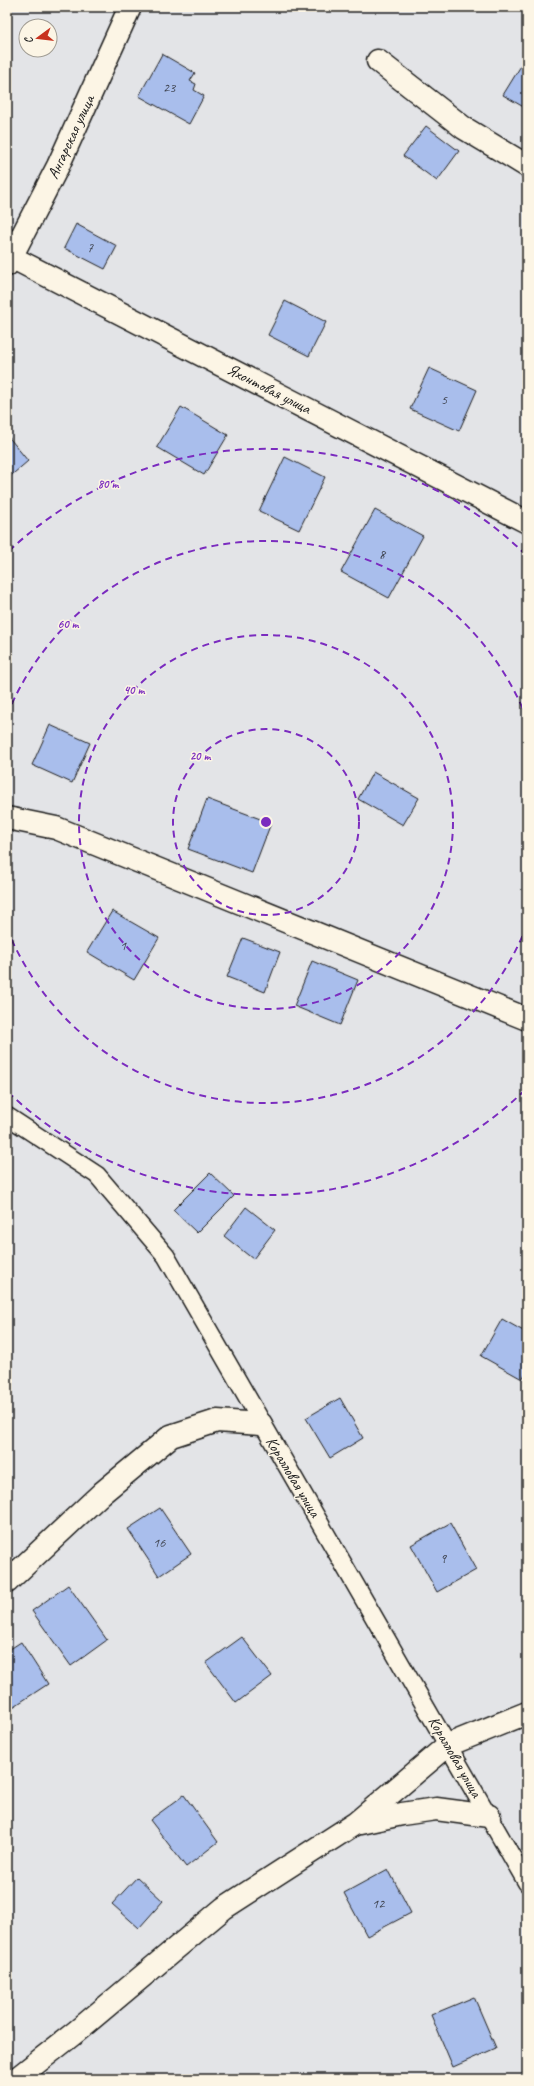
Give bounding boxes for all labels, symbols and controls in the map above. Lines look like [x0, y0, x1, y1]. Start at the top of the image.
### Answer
north arrow [18, 18, 58, 58]
text: С [20, 35, 36, 45]
house number: 23 [163, 79, 177, 96]
street label: Ангарская улица [43, 91, 100, 182]
house number: 7 [87, 239, 94, 256]
street label: Яхонтовая улица [224, 359, 315, 419]
house number: 5 [441, 391, 448, 408]
text: 80 m [98, 476, 119, 492]
house number: 8 [379, 546, 387, 563]
text: 60 m [58, 616, 80, 632]
text: 40 m [124, 682, 145, 698]
text: 20 m [190, 748, 211, 764]
centre of rings [259, 815, 273, 829]
house number: 1 [120, 937, 127, 954]
street label: Коралловая улица [261, 1433, 326, 1522]
house number: 16 [153, 1534, 166, 1551]
house number: 9 [440, 1550, 448, 1567]
street label: Коралловая улица [424, 1713, 487, 1803]
house number: 12 [372, 1895, 386, 1912]

